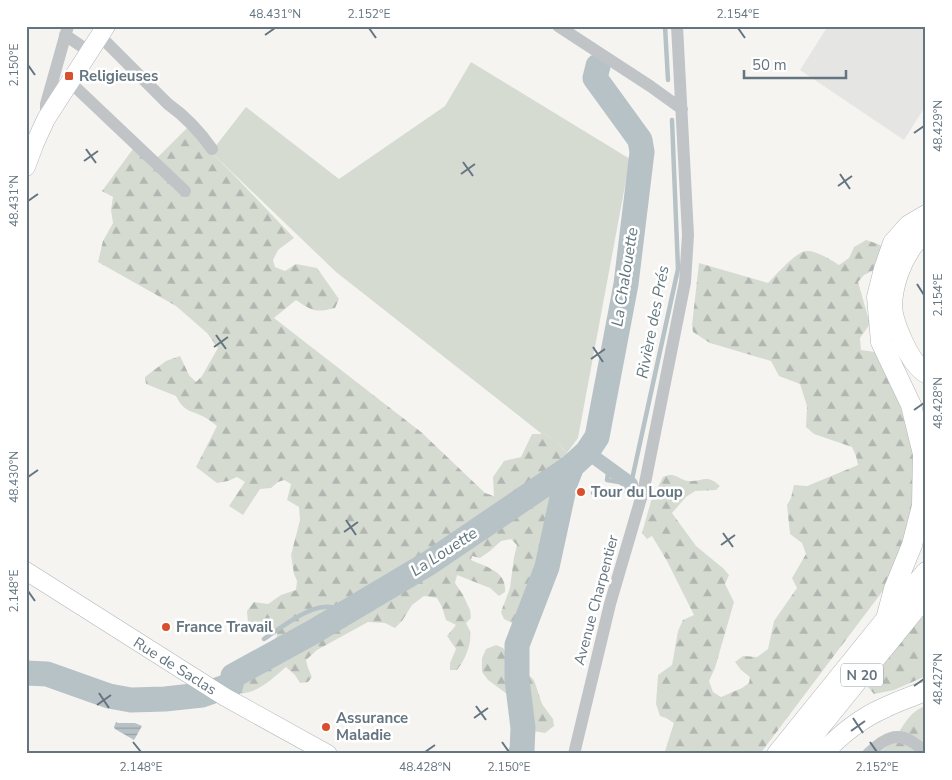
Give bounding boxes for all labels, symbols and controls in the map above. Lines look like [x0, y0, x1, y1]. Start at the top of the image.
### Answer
text: 48.431°N [249, 6, 301, 22]
text: 2.152°E [348, 6, 390, 22]
text: 2.154°E [717, 6, 759, 22]
text: 2.150°E [6, 44, 22, 86]
scale bar [744, 48, 847, 80]
text: 50 m [752, 55, 787, 75]
place label: Religieuses [79, 66, 158, 86]
marker: Religieuses [63, 70, 75, 82]
text: 48.429°N [930, 100, 946, 152]
text: 48.431°N [6, 175, 22, 227]
water label: La Chalouette [606, 225, 644, 328]
water label: Rivière des Prés [631, 263, 675, 380]
text: 2.154°E [930, 274, 946, 316]
text: 48.428°N [930, 377, 946, 429]
text: 48.430°N [6, 451, 22, 503]
place label: Tour du Loup [591, 482, 683, 502]
marker: Tour du Loup [575, 486, 587, 498]
water label: La Louette [406, 522, 482, 582]
street label: Avenue Charpentier [569, 532, 623, 667]
text: 2.148°E [6, 570, 22, 612]
place label: France Travail [176, 617, 273, 637]
marker: France Travail [160, 621, 172, 633]
street label: Rue de Saclas [130, 632, 220, 700]
text: 48.427°N [930, 653, 946, 705]
road number: N 20 [841, 664, 883, 686]
place label: Assurance Maladie [336, 708, 408, 745]
marker: Assurance Maladie [320, 721, 332, 733]
text: 2.148°E [120, 759, 162, 775]
text: 48.428°N [399, 759, 451, 775]
text: 2.150°E [488, 759, 530, 775]
text: 2.152°E [856, 759, 898, 775]

